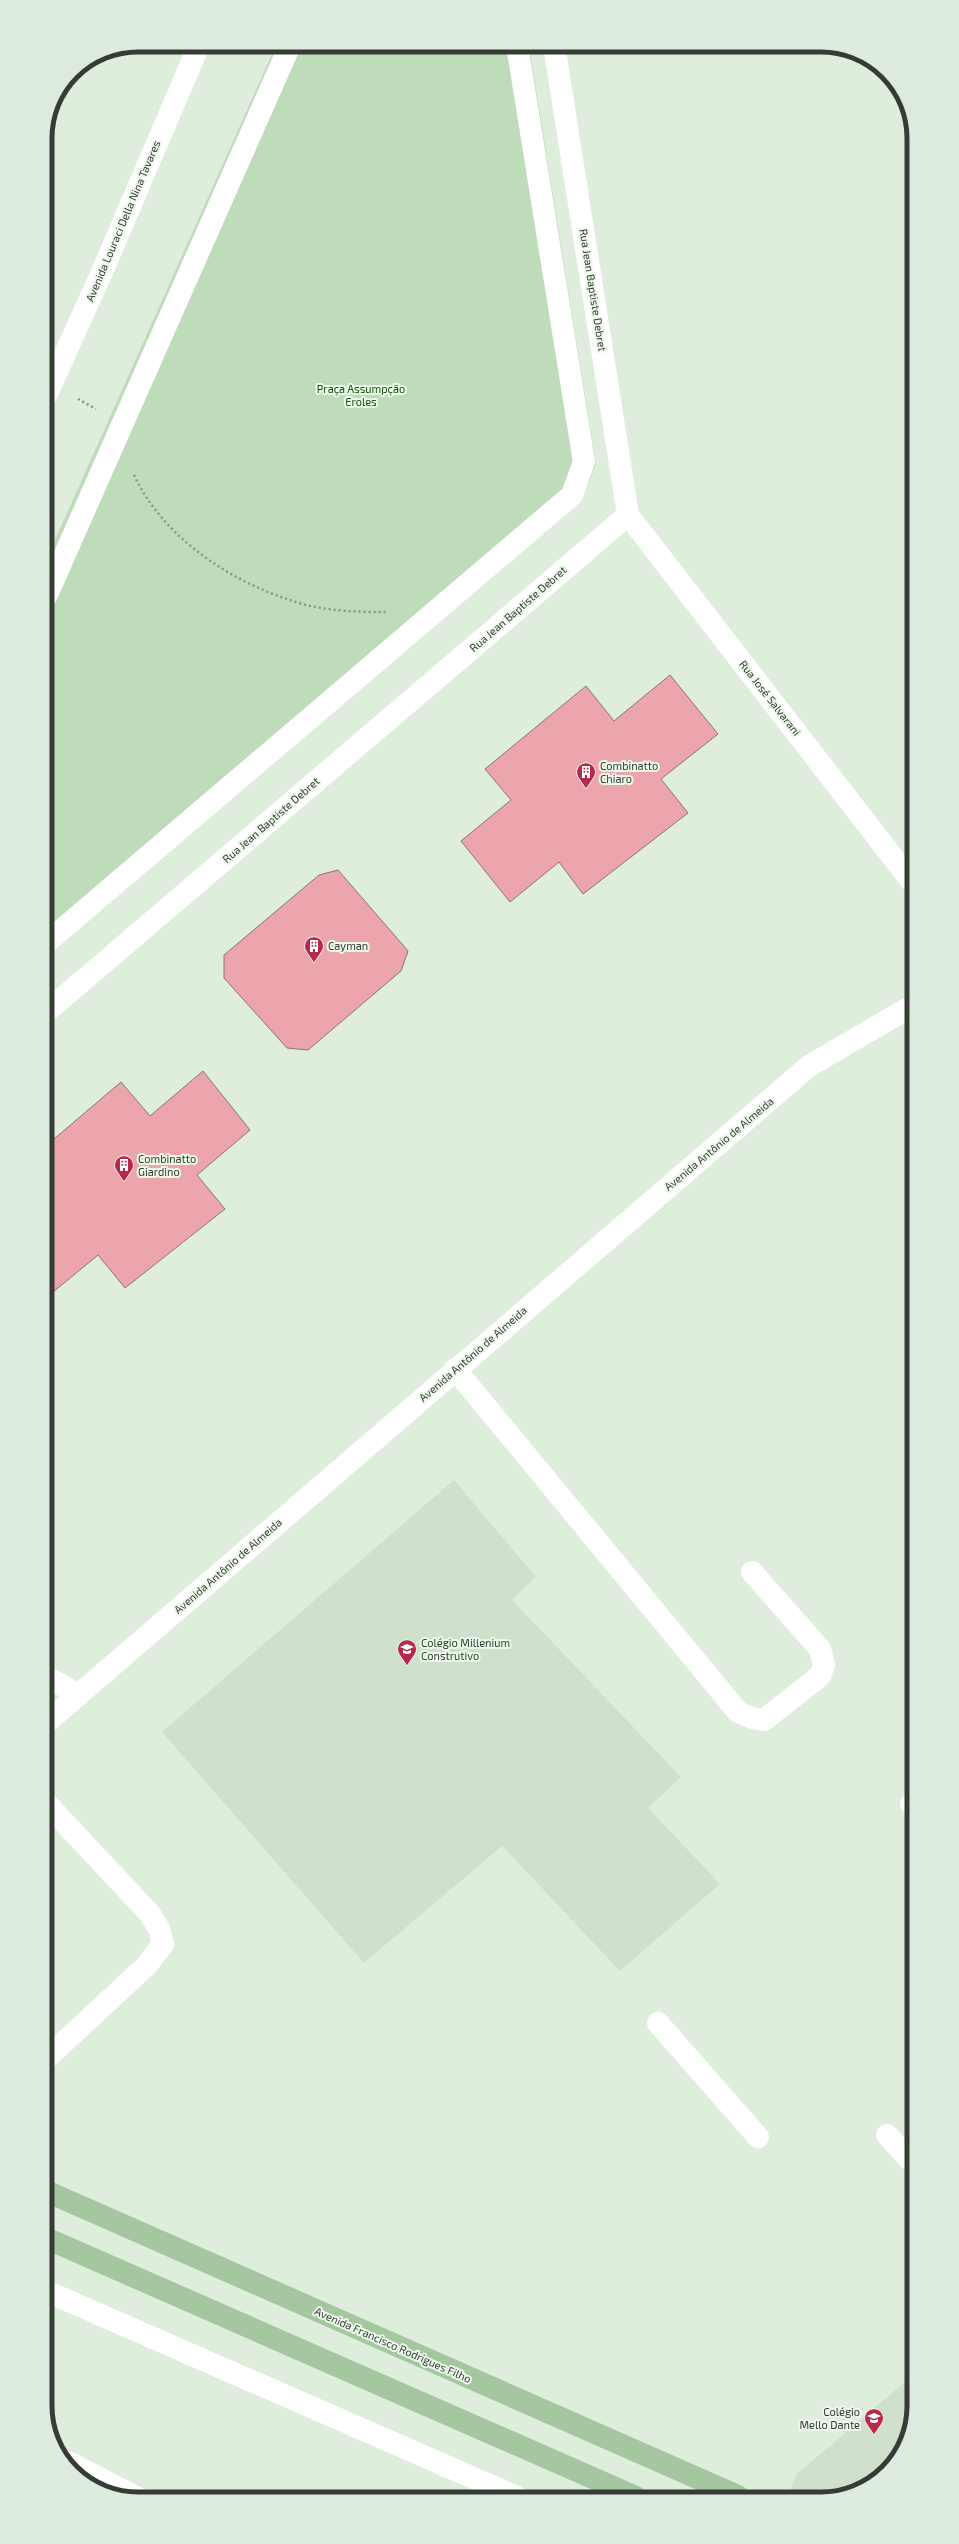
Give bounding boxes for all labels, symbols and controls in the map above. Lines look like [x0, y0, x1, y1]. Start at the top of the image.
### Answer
street label: Avenida Louraci Della Nina Tavares [83, 138, 163, 303]
street label: Rua Jean Baptiste Debret [577, 228, 610, 352]
park label: Praça Assumpção Eroles [317, 382, 405, 408]
street label: Rua Jean Baptiste Debret [467, 563, 569, 654]
street label: Rua José Salvarani [737, 657, 804, 738]
place label: Combinatto Chiaro [600, 759, 658, 785]
building icon: Combinatto Chiaro [575, 761, 597, 789]
street label: Rua Jean Baptiste Debret [220, 774, 322, 865]
building icon: Cayman [303, 935, 325, 963]
place label: Cayman [328, 939, 368, 952]
street label: Avenida Antônio de Almeida [661, 1094, 776, 1193]
place label: Combinatto Giardino [138, 1152, 196, 1178]
building icon: Combinatto Giardino [113, 1154, 135, 1182]
street label: Avenida Antônio de Almeida [416, 1303, 529, 1404]
street label: Avenida Antônio de Almeida [171, 1515, 284, 1616]
place label: Colégio Millenium Construtivo [421, 1636, 510, 1662]
school or university icon: Colégio Millenium Construtivo [396, 1638, 418, 1666]
street label: Avenida Francisco Rodrigues Filho [313, 2304, 473, 2385]
place label: Colégio Mello Dante [799, 2405, 860, 2431]
school or university icon: Colégio Mello Dante [863, 2407, 885, 2435]

